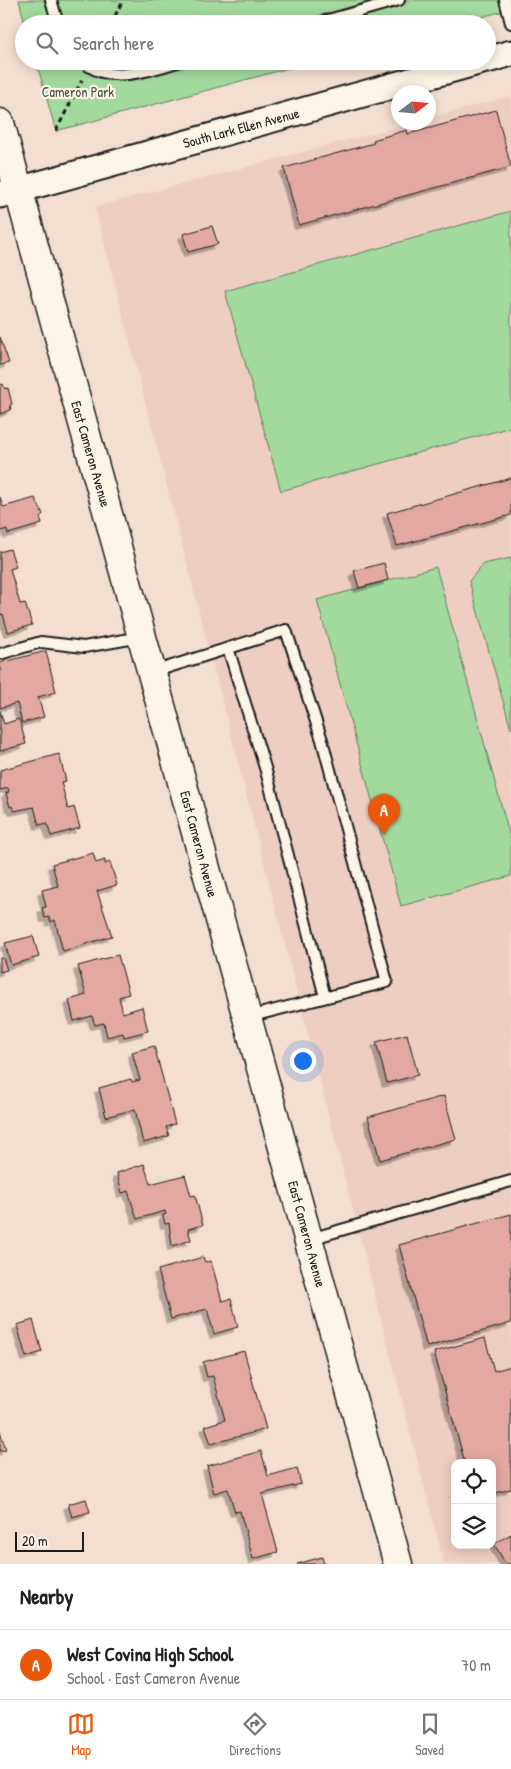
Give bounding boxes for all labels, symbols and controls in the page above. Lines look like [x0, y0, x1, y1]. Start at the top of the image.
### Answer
search box [15, 15, 496, 70]
icon: search [33, 29, 61, 57]
text: Search here [73, 30, 154, 56]
park label: Cameron Park [42, 82, 114, 101]
north arrow [391, 85, 436, 130]
street label: South Lark Ellen Avenue [181, 103, 301, 152]
street label: East Cameron Avenue [67, 399, 116, 509]
street label: East Cameron Avenue [176, 789, 223, 900]
pin: A [368, 794, 400, 835]
your location [290, 1048, 316, 1074]
street label: East Cameron Avenue [284, 1179, 331, 1290]
map controls [451, 1459, 496, 1549]
button: locate [451, 1459, 496, 1504]
button: layers [451, 1504, 496, 1549]
scale bar [15, 1529, 84, 1552]
text: 20 m [22, 1531, 48, 1550]
text: Nearby [20, 1582, 73, 1611]
text: West Covina High School [67, 1641, 233, 1667]
text: A [32, 1654, 40, 1676]
text: 70 m [461, 1654, 491, 1676]
text: School · East Cameron Avenue [67, 1667, 240, 1689]
tab: Map [67, 1710, 95, 1759]
tab: Directions [229, 1710, 281, 1759]
tab: Saved [415, 1710, 444, 1759]

